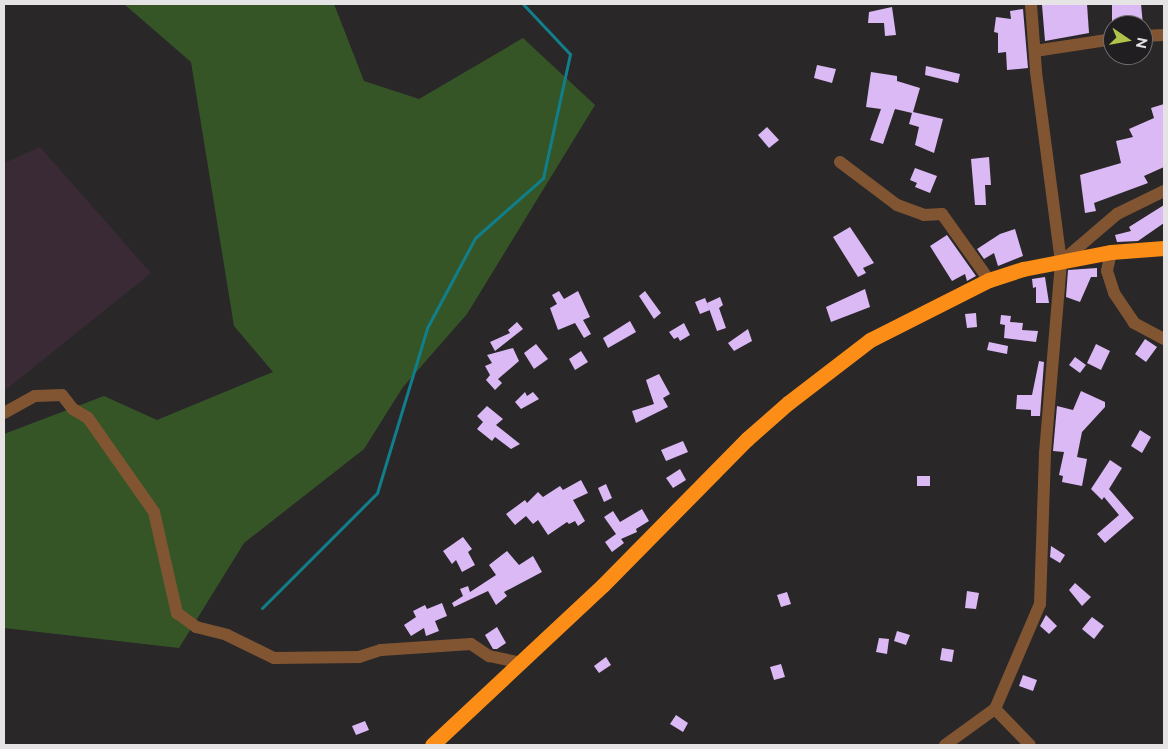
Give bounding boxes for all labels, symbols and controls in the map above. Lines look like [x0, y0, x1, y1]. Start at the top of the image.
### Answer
north arrow [1103, 15, 1153, 65]
text: N [1133, 36, 1151, 50]

